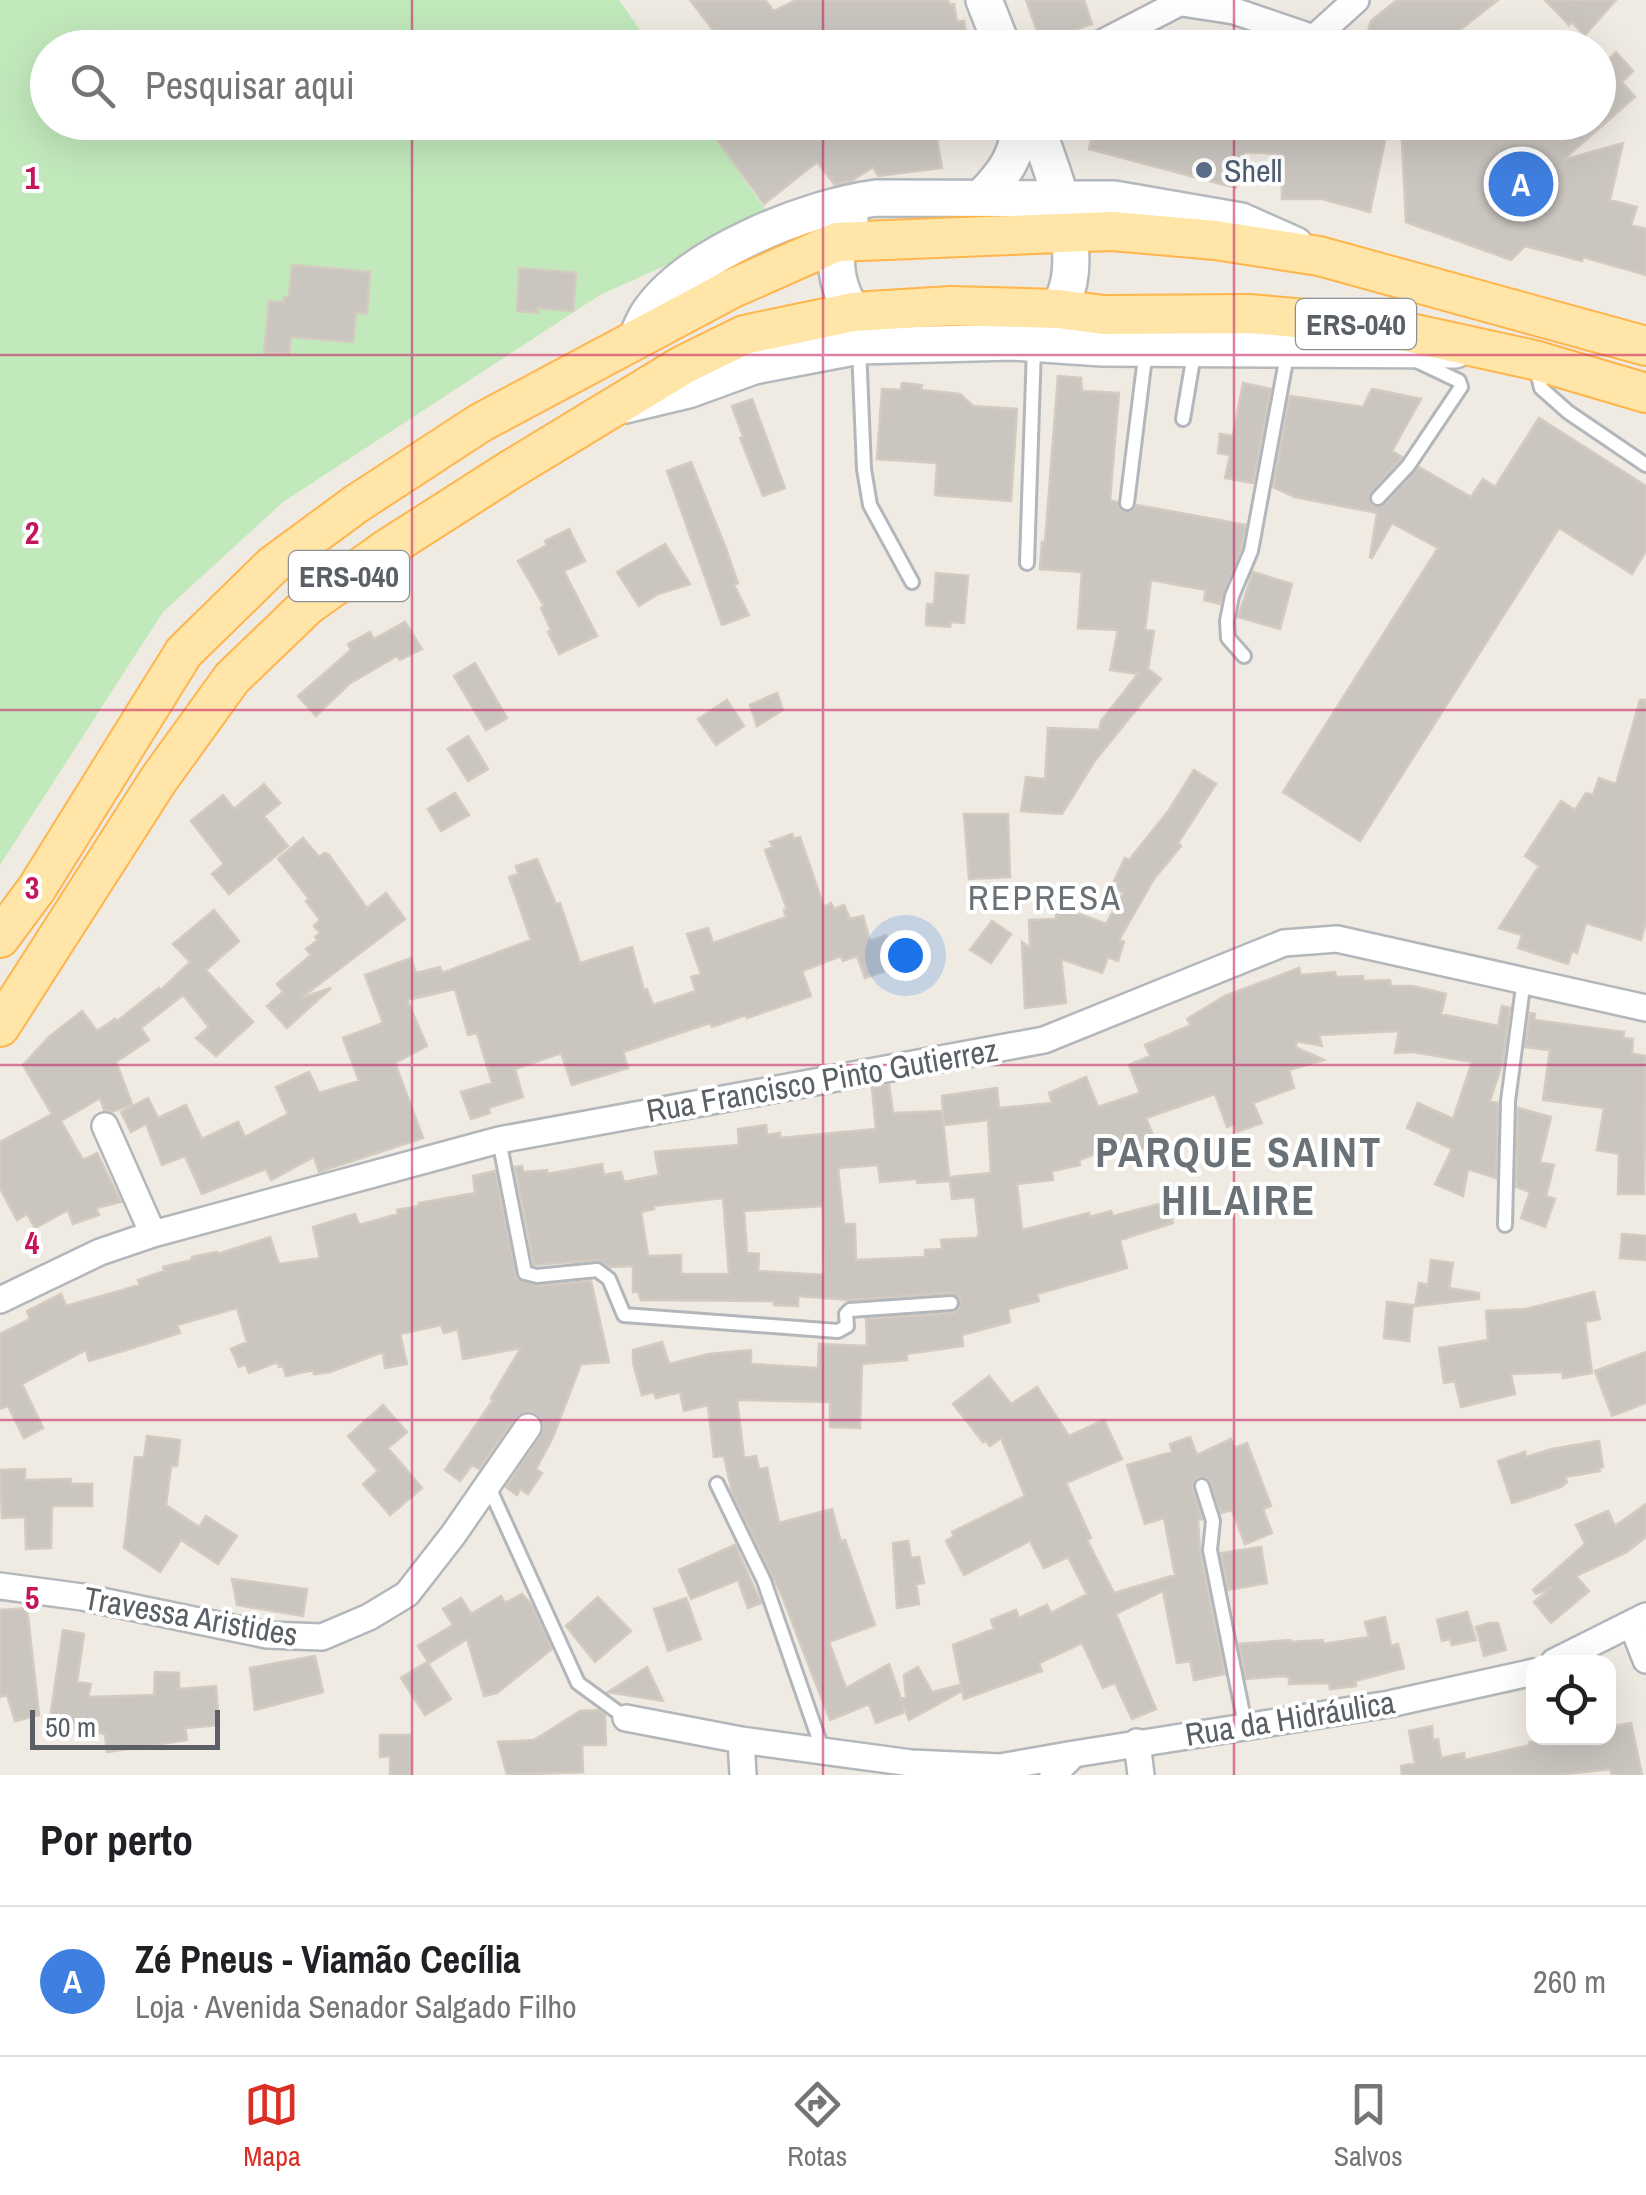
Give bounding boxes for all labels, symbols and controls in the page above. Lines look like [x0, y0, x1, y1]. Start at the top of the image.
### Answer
search box [30, 30, 1616, 140]
icon: search [65, 58, 120, 113]
text: Pesquisar aqui [145, 60, 355, 111]
pin: A [1488, 146, 1554, 222]
place label: Shell [1224, 149, 1282, 192]
text: 1 [25, 156, 40, 199]
marker: Shell [1193, 159, 1215, 181]
road number: ERS-040 [1296, 299, 1416, 349]
text: 2 [25, 511, 39, 554]
road number: ERS-040 [289, 551, 409, 601]
text: 3 [25, 866, 39, 909]
district label: REPRESA [968, 874, 1122, 921]
your location [880, 930, 931, 981]
street label: Rua Francisco Pinto Gutierrez [643, 1028, 1001, 1132]
district label: PARQUE SAINT HILAIRE [1095, 1124, 1383, 1228]
text: 4 [25, 1221, 40, 1264]
text: 5 [25, 1576, 39, 1619]
street label: Travessa Aristides [81, 1576, 301, 1656]
map controls [1526, 1655, 1616, 1745]
button: locate [1526, 1655, 1616, 1745]
street label: Rua da Hidráulica [1182, 1680, 1398, 1756]
scale bar [30, 1705, 220, 1750]
text: 50 m [45, 1708, 96, 1746]
text: Por perto [40, 1812, 193, 1868]
text: Zé Pneus - Viamão Cecília [135, 1934, 521, 1985]
text: A [63, 1960, 82, 2003]
text: 260 m [1533, 1960, 1606, 2003]
text: Loja · Avenida Senador Salgado Filho [135, 1985, 577, 2028]
tab: Mapa [243, 2077, 301, 2175]
tab: Rotas [787, 2077, 847, 2175]
tab: Salvos [1334, 2077, 1403, 2175]

